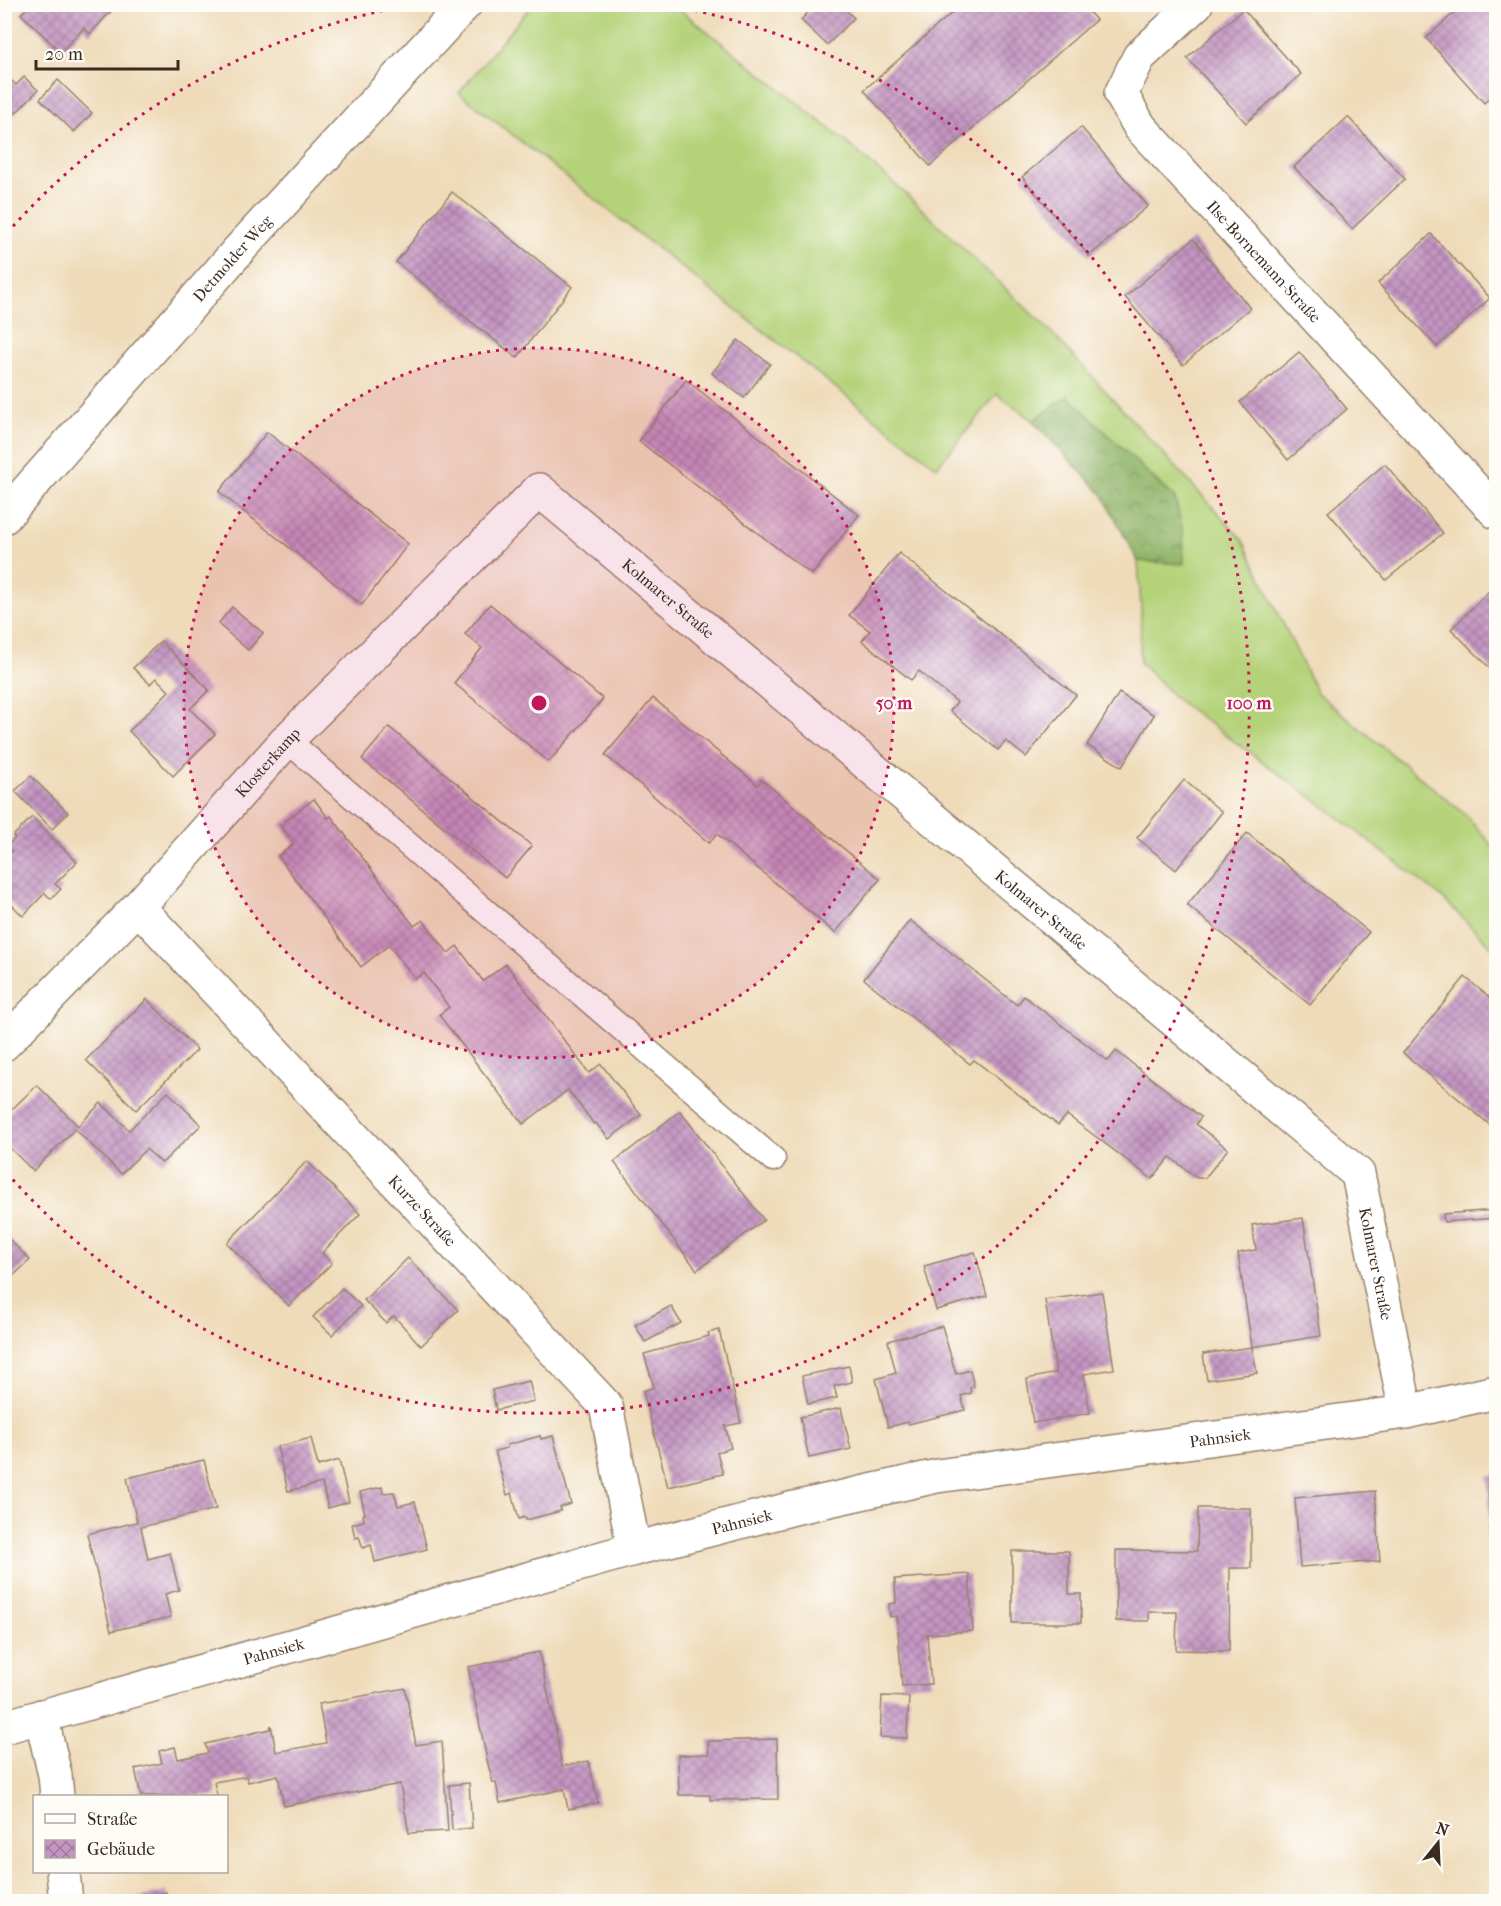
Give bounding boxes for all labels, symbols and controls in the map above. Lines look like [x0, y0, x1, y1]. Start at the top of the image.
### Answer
scale bar [36, 33, 178, 71]
text: 20 m [45, 44, 83, 65]
street label: Ilse-Bornemann-Straße [1203, 197, 1325, 327]
street label: Detmolder Weg [189, 211, 276, 306]
street label: Kolmarer Straße [618, 555, 718, 642]
centre of rings [529, 693, 549, 713]
text: 50 m [876, 693, 913, 714]
text: 100 m [1226, 693, 1273, 714]
street label: Klosterkamp [231, 723, 305, 801]
street label: Kolmarer Straße [991, 866, 1091, 954]
street label: Kurze Straße [384, 1171, 460, 1250]
street label: Kolmarer Straße [1355, 1206, 1396, 1322]
street label: Pahnsiek [1188, 1424, 1253, 1451]
street label: Pahnsiek [710, 1505, 775, 1539]
street label: Pahnsiek [241, 1634, 307, 1669]
legend [33, 1795, 228, 1873]
text: Straße [87, 1809, 138, 1830]
north arrow [1408, 1813, 1468, 1873]
text: N [1434, 1818, 1452, 1840]
text: Gebäude [87, 1839, 155, 1860]

